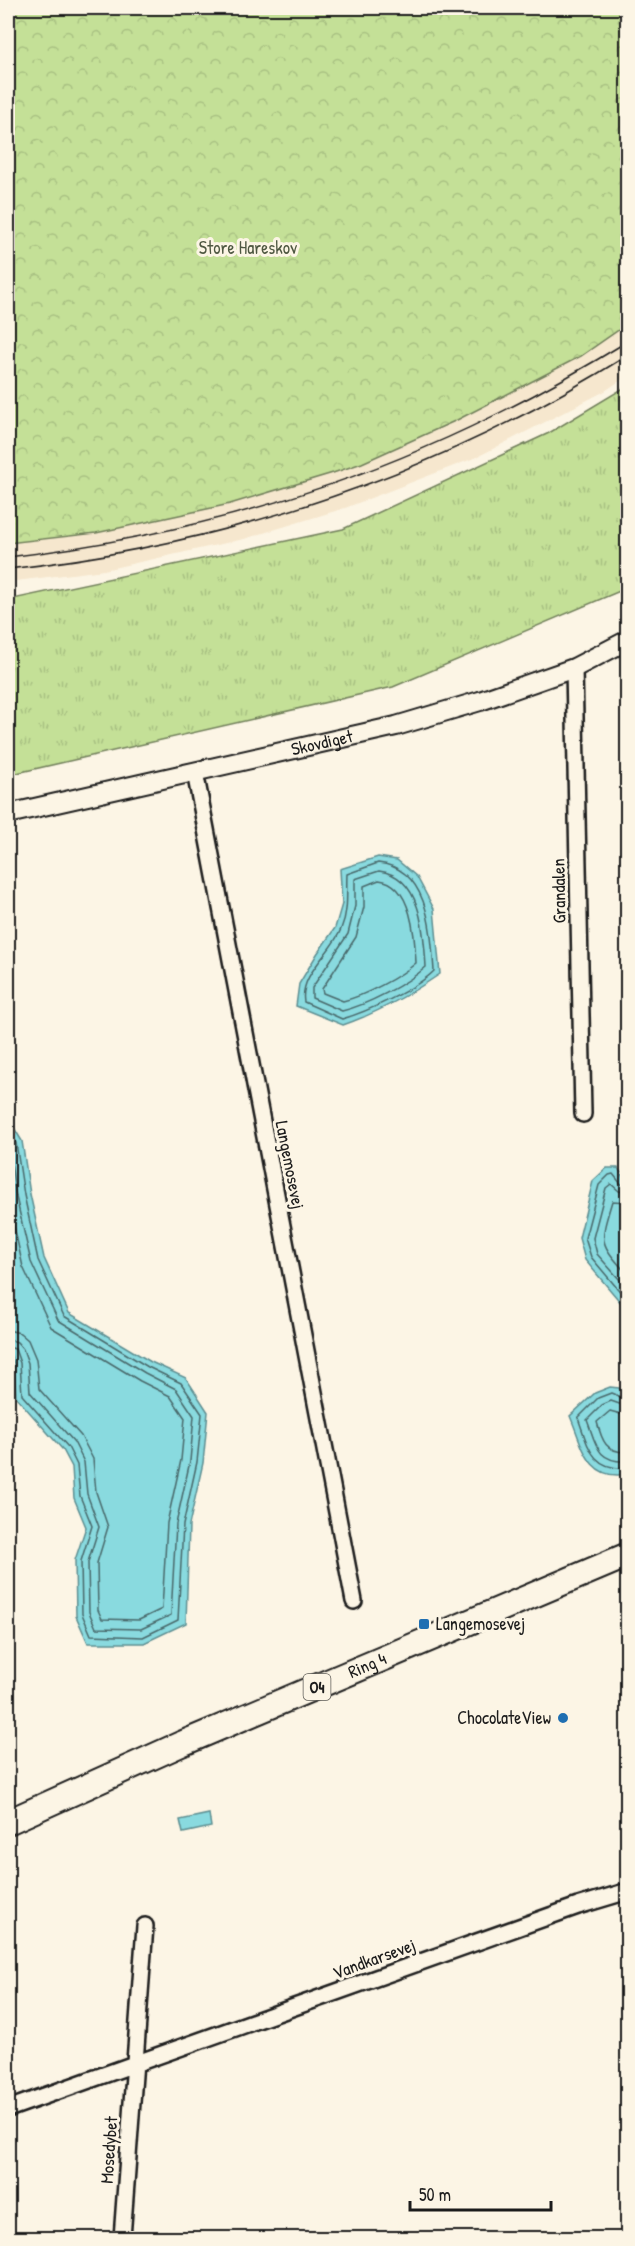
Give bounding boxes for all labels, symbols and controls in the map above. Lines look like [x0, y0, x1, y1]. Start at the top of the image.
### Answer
park label: Store Hareskov [199, 235, 297, 260]
street label: Skovdiget [289, 723, 356, 761]
street label: Grandalen [545, 858, 572, 924]
street label: Langemosevej [270, 1119, 311, 1211]
place label: Langemosevej [436, 1611, 525, 1636]
marker: Langemosevej [417, 1617, 431, 1631]
street label: Ring 4 [344, 1646, 390, 1684]
road number: O4 [304, 1674, 330, 1700]
place label: ChocolateView [457, 1705, 551, 1730]
marker: ChocolateView [556, 1711, 570, 1725]
street label: Vandkarsevej [329, 1932, 419, 1985]
street label: Mosedybet [94, 2115, 123, 2184]
scale bar [410, 2174, 551, 2212]
text: 50 m [419, 2182, 451, 2207]

